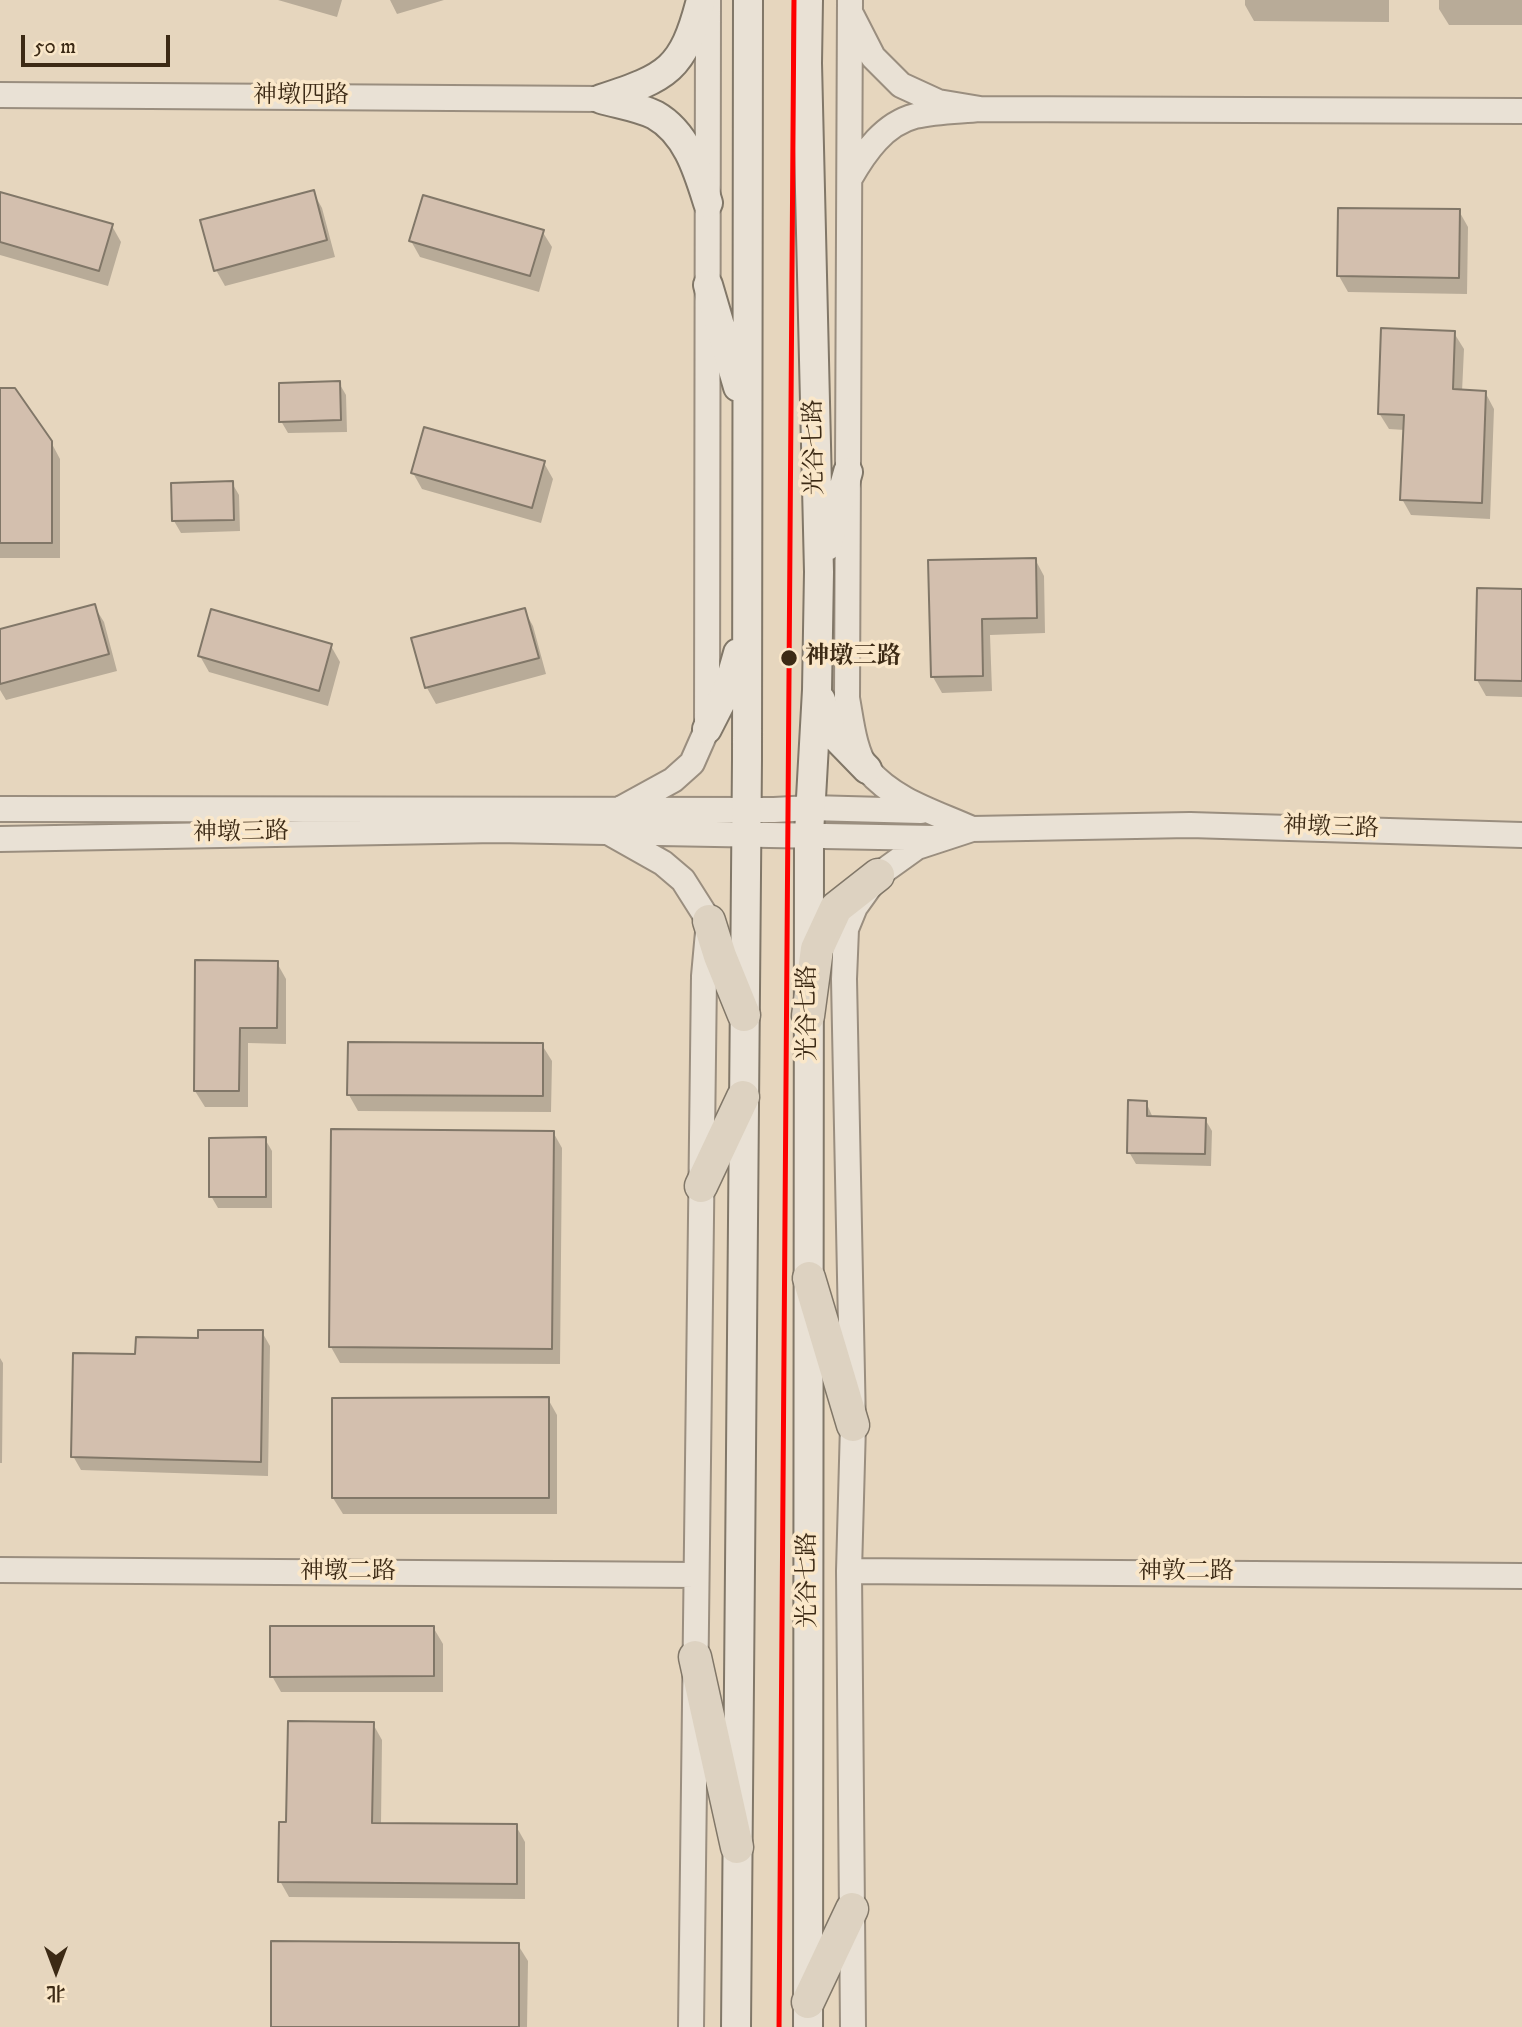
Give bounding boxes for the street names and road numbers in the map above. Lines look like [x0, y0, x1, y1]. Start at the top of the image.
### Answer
street label: 神墩四路 [253, 83, 349, 111]
street label: 光谷七路 [801, 399, 831, 495]
street label: 神墩三路 [1283, 813, 1379, 845]
street label: 神墩三路 [193, 819, 289, 849]
street label: 光谷七路 [795, 965, 823, 1061]
street label: 光谷七路 [795, 1532, 823, 1628]
street label: 神墩二路 [300, 1559, 396, 1587]
street label: 神敦二路 [1138, 1559, 1234, 1587]

